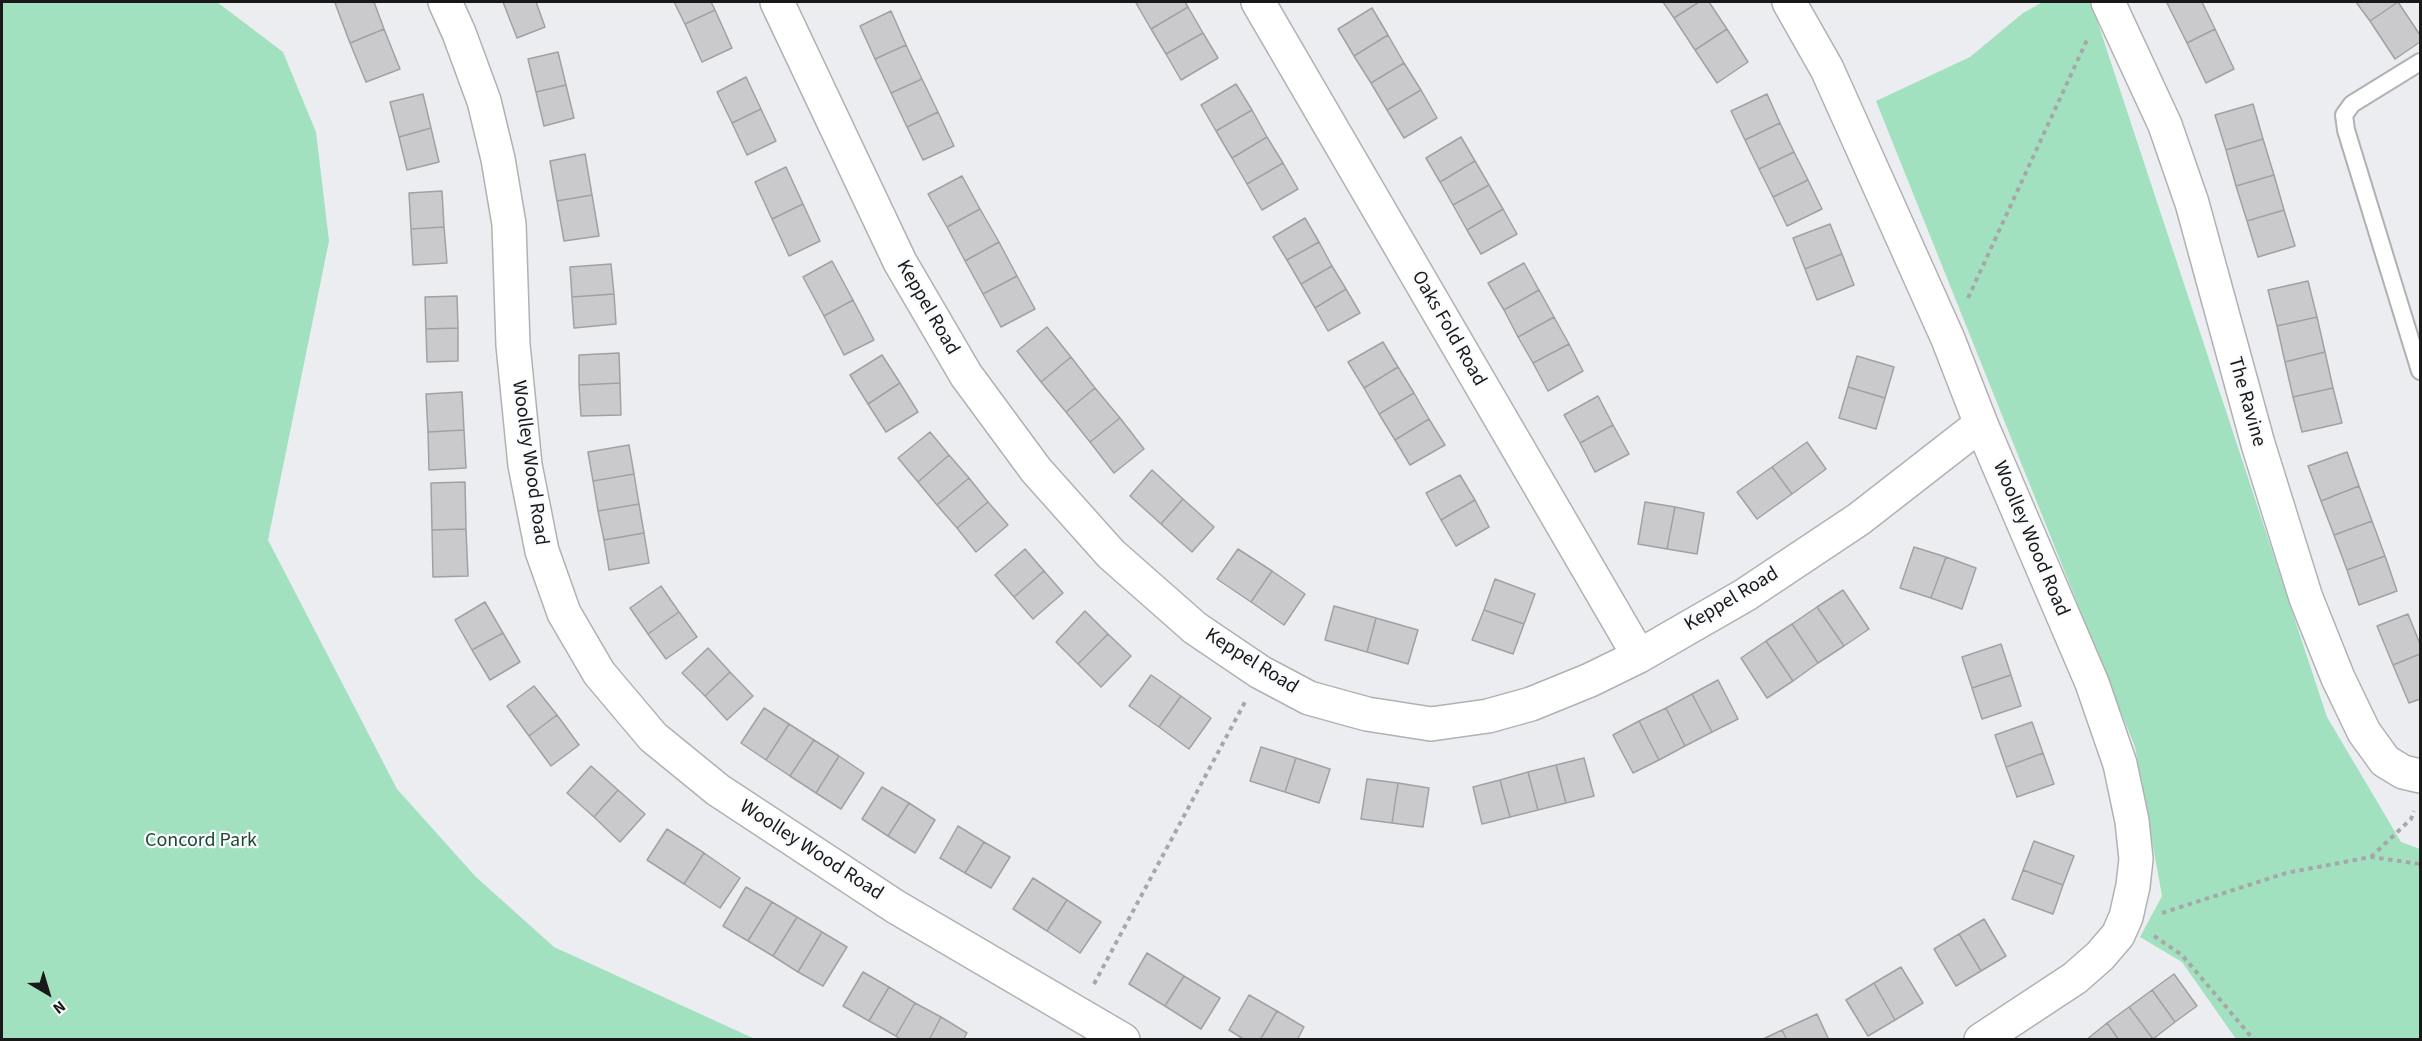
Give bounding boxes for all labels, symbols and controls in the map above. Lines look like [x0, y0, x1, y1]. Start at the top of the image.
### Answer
street label: Keppel Road [890, 256, 964, 360]
street label: Oaks Fold Road [1405, 267, 1491, 391]
street label: The Ravine [2222, 354, 2270, 450]
street label: Woolley Wood Road [506, 379, 552, 547]
street label: Woolley Wood Road [1986, 458, 2074, 620]
street label: Keppel Road [1681, 563, 1783, 637]
street label: Keppel Road [1200, 624, 1302, 700]
street label: Woolley Wood Road [735, 796, 887, 906]
park label: Concord Park [145, 830, 257, 854]
north arrow [18, 963, 78, 1023]
text: N [48, 995, 70, 1019]

